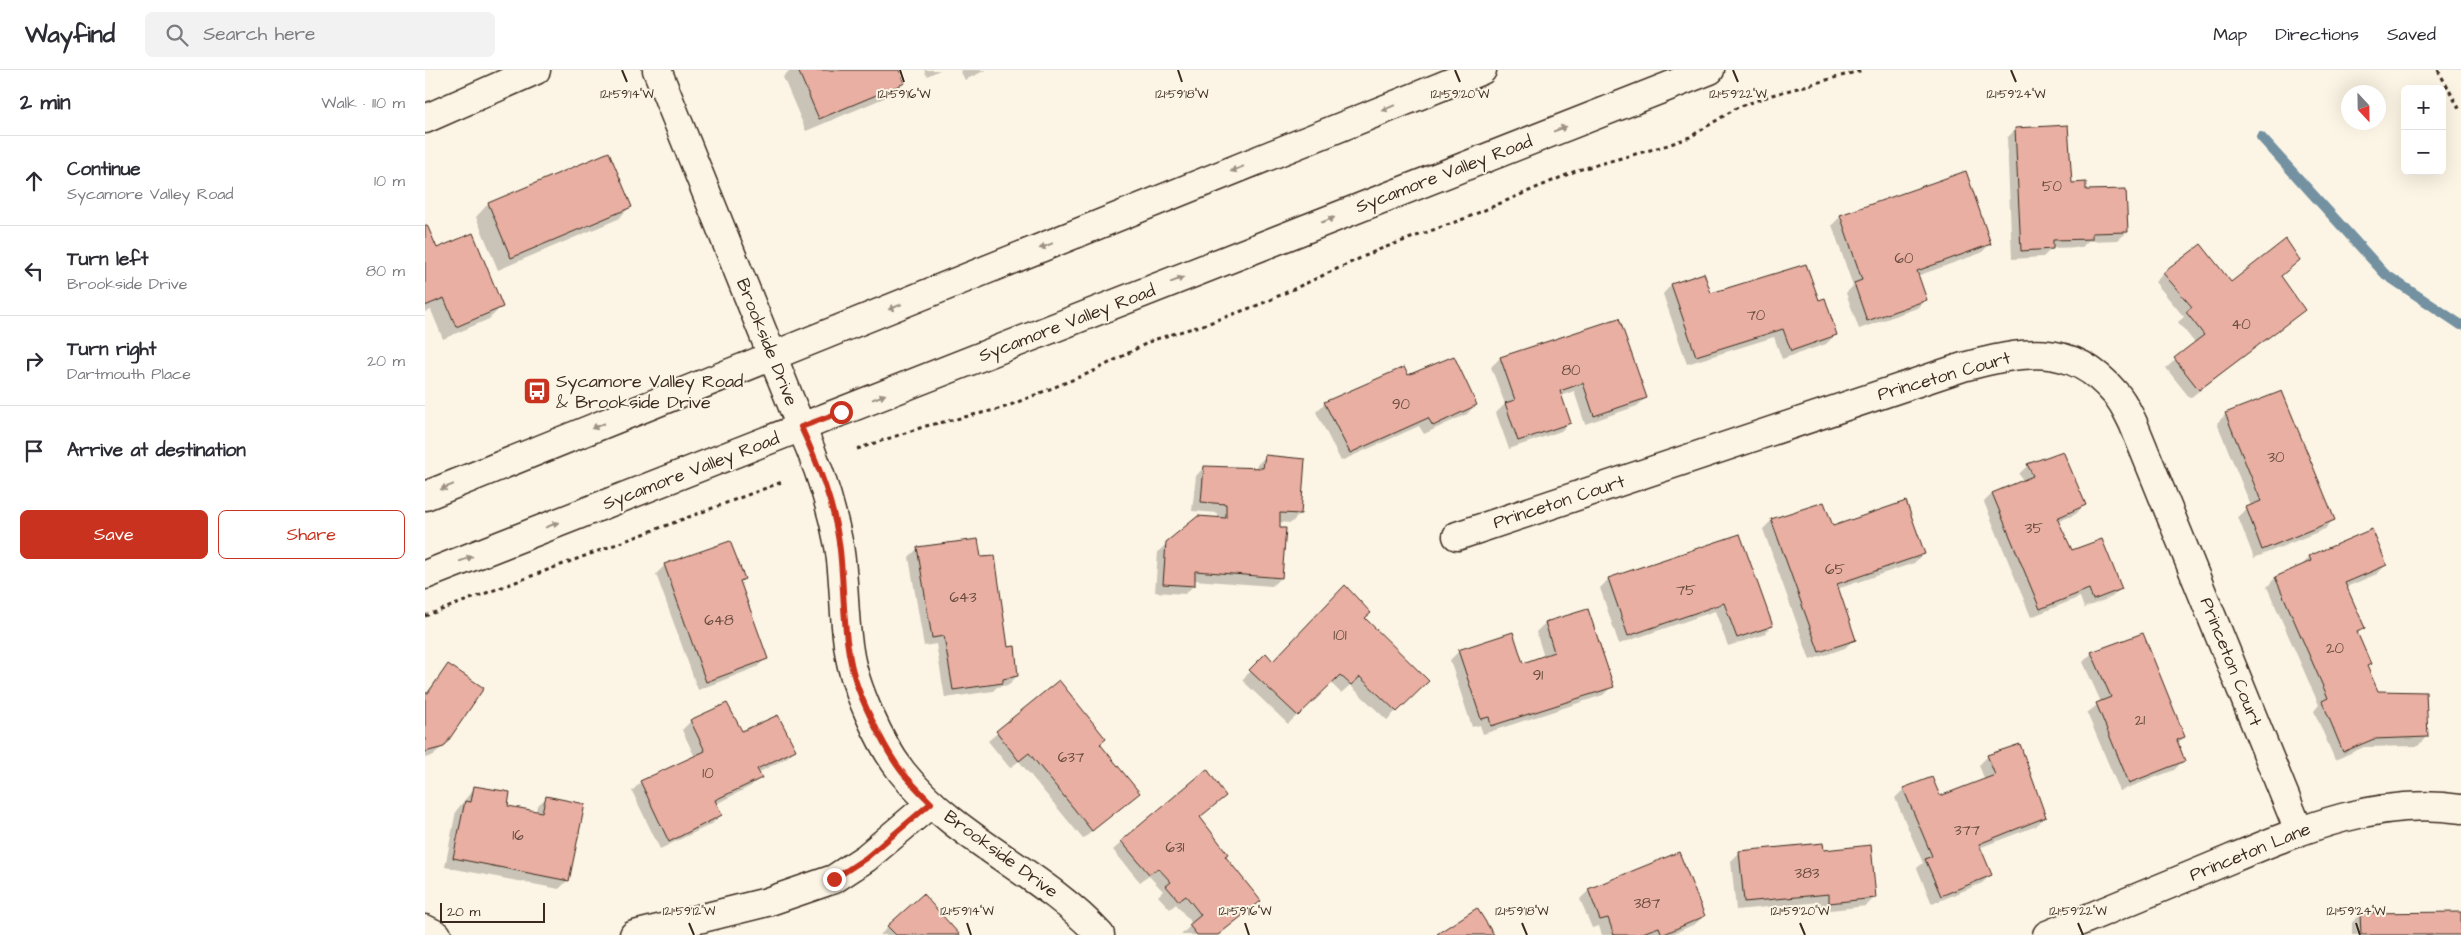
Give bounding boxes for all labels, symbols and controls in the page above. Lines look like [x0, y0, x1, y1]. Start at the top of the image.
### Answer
search box [145, 12, 495, 57]
text: Wayfind [25, 18, 115, 52]
icon: search [163, 21, 191, 49]
text: Search here [203, 21, 315, 48]
text: Map [2213, 22, 2247, 47]
text: Directions [2275, 22, 2359, 47]
text: Saved [2387, 22, 2436, 47]
north arrow [2341, 85, 2386, 130]
map controls [2401, 85, 2446, 175]
button: + [2401, 85, 2446, 130]
text: 121°59'14"W [600, 86, 655, 103]
text: 121°59'16"W [877, 86, 931, 103]
text: 121°59'18"W [1155, 86, 1209, 103]
text: 121°59'20"W [1431, 86, 1490, 103]
text: 121°59'22"W [1709, 86, 1768, 103]
text: 121°59'24"W [1986, 86, 2046, 103]
text: 2 min [20, 88, 70, 117]
text: Walk · 110 m [321, 92, 405, 114]
one-way arrow [1380, 104, 1395, 112]
one-way arrow [1553, 125, 1568, 132]
street label: Sycamore Valley Road [1352, 129, 1536, 220]
button: − [2401, 130, 2446, 175]
text: Continue [67, 156, 141, 183]
one-way arrow [1230, 165, 1244, 173]
icon: ahead [20, 167, 48, 195]
text: 10 m [374, 170, 405, 192]
house number: 50 [2042, 176, 2063, 197]
text: Sycamore Valley Road [67, 183, 233, 205]
one-way arrow [1321, 216, 1336, 224]
one-way arrow [1039, 242, 1053, 250]
text: Turn left [67, 246, 148, 273]
house number: 60 [1895, 248, 1914, 269]
icon: left [20, 257, 48, 285]
text: 80 m [366, 260, 405, 282]
text: Brookside Drive [67, 273, 187, 295]
street label: Brookside Drive [730, 275, 804, 410]
one-way arrow [1169, 275, 1184, 283]
street label: Sycamore Valley Road [975, 278, 1159, 369]
one-way arrow [888, 303, 902, 311]
house number: 70 [1747, 305, 1766, 326]
house number: 40 [2231, 314, 2251, 335]
text: Turn right [67, 336, 156, 363]
street label: Princeton Court [1875, 345, 2014, 407]
icon: right [20, 347, 48, 375]
text: 20 m [367, 350, 405, 372]
house number: 80 [1561, 360, 1581, 381]
text: Dartmouth Place [67, 363, 191, 385]
place label: Sycamore Valley Road & Brookside Drive [556, 369, 743, 415]
bus stop icon: Sycamore Valley Road & Brookside Drive [522, 376, 552, 406]
one-way arrow [872, 393, 887, 401]
house number: 90 [1392, 394, 1411, 415]
route start [830, 401, 853, 424]
one-way arrow [591, 423, 605, 431]
street label: Sycamore Valley Road [599, 426, 783, 517]
icon: arrive [20, 437, 48, 465]
text: Arrive at destination [67, 437, 246, 464]
house number: 30 [2267, 447, 2285, 468]
street label: Princeton Court [1490, 469, 1629, 535]
one-way arrow [440, 484, 454, 492]
button: Save [20, 510, 208, 559]
button: Share [218, 510, 405, 559]
house number: 35 [2025, 518, 2043, 539]
one-way arrow [545, 521, 560, 529]
one-way arrow [459, 555, 474, 563]
house number: 65 [1825, 559, 1845, 580]
house number: 75 [1676, 580, 1696, 601]
house number: 643 [949, 587, 977, 608]
street label: Princeton Court [2194, 594, 2269, 731]
house number: 648 [704, 610, 734, 631]
house number: 101 [1333, 625, 1347, 646]
house number: 20 [2326, 638, 2345, 659]
house number: 91 [1533, 665, 1543, 686]
house number: 21 [2135, 710, 2145, 731]
house number: 637 [1058, 747, 1084, 768]
house number: 10 [702, 763, 714, 784]
street label: Brookside Drive [939, 804, 1063, 904]
street label: Princeton Lane [2186, 816, 2314, 888]
house number: 377 [1954, 820, 1980, 841]
house number: 16 [512, 825, 524, 846]
house number: 631 [1166, 837, 1185, 858]
house number: 383 [1795, 863, 1820, 884]
route end [823, 868, 846, 891]
house number: 387 [1634, 893, 1660, 914]
scale bar [440, 900, 545, 923]
text: 20 m [447, 902, 480, 922]
text: 121°59'12"W [663, 903, 716, 920]
text: 121°59'14"W [940, 903, 995, 920]
text: 121°59'16"W [1218, 903, 1272, 920]
text: 121°59'18"W [1495, 903, 1549, 920]
text: 121°59'20"W [1771, 903, 1830, 920]
text: 121°59'22"W [2049, 903, 2108, 920]
text: 121°59'24"W [2326, 903, 2386, 920]

